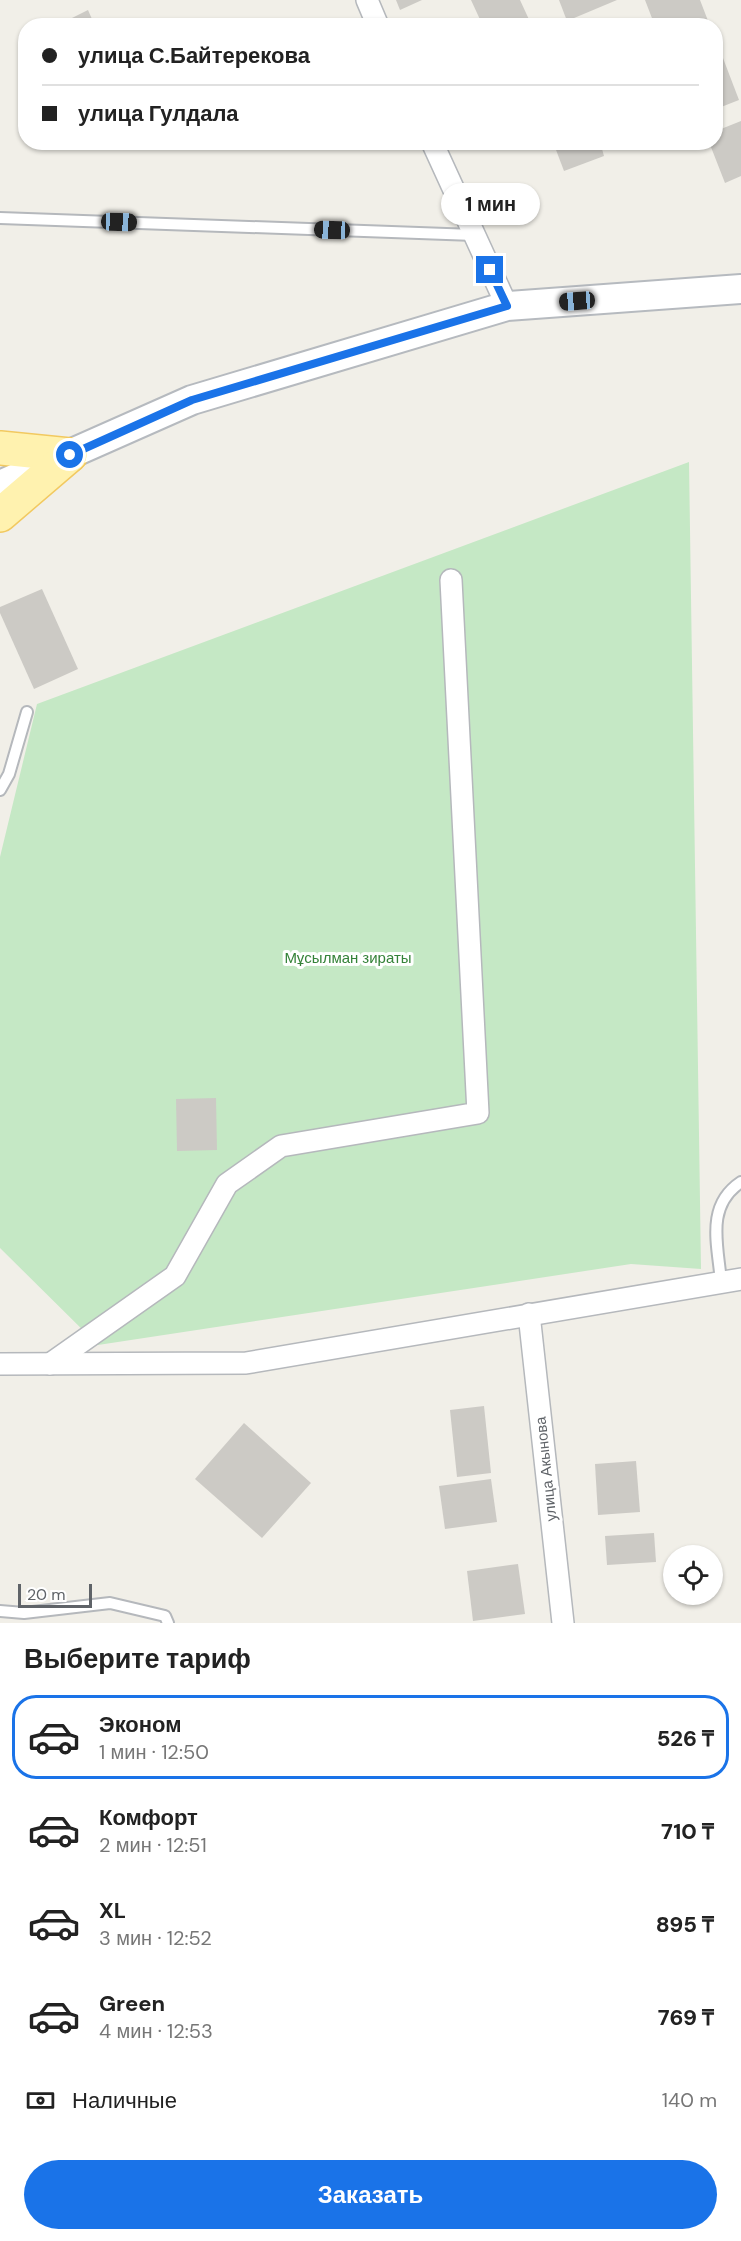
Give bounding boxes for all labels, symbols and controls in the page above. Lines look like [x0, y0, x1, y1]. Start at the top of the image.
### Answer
text: улица С.Байтерекова [78, 41, 310, 70]
text: улица Гулдала [78, 99, 239, 128]
callout: 1 мин [440, 183, 540, 225]
text: 1 мин [465, 191, 516, 217]
car [101, 212, 137, 232]
car [314, 220, 350, 240]
route end [476, 256, 503, 283]
car [558, 291, 596, 311]
route start [56, 441, 83, 468]
park label: Мұсылман зираты [284, 948, 412, 968]
street label: улица Акынова [530, 1415, 561, 1522]
map controls [663, 1545, 723, 1605]
button: locate [663, 1545, 723, 1605]
scale bar [18, 1581, 92, 1608]
text: 20 m [27, 1584, 66, 1605]
text: Выберите тариф [24, 1641, 251, 1676]
icon: car [27, 1710, 81, 1764]
text: Эконом [99, 1710, 182, 1739]
text: 526 ₸ [657, 1724, 714, 1753]
text: 1 мин · 12:50 [99, 1739, 209, 1765]
icon: car [27, 1803, 81, 1857]
text: Комфорт [99, 1803, 198, 1832]
text: 710 ₸ [661, 1817, 714, 1846]
text: 2 мин · 12:51 [99, 1832, 207, 1858]
icon: car [27, 1896, 81, 1950]
text: XL [99, 1896, 126, 1925]
text: 895 ₸ [656, 1910, 714, 1939]
text: 3 мин · 12:52 [99, 1925, 212, 1951]
icon: car [27, 1989, 81, 2043]
text: Green [99, 1989, 165, 2018]
text: 769 ₸ [658, 2003, 714, 2032]
text: 4 мин · 12:53 [99, 2018, 213, 2044]
icon: cash [24, 2084, 57, 2117]
text: Наличные [72, 2086, 177, 2115]
text: 140 m [662, 2087, 717, 2113]
button: Заказать [24, 2160, 717, 2229]

